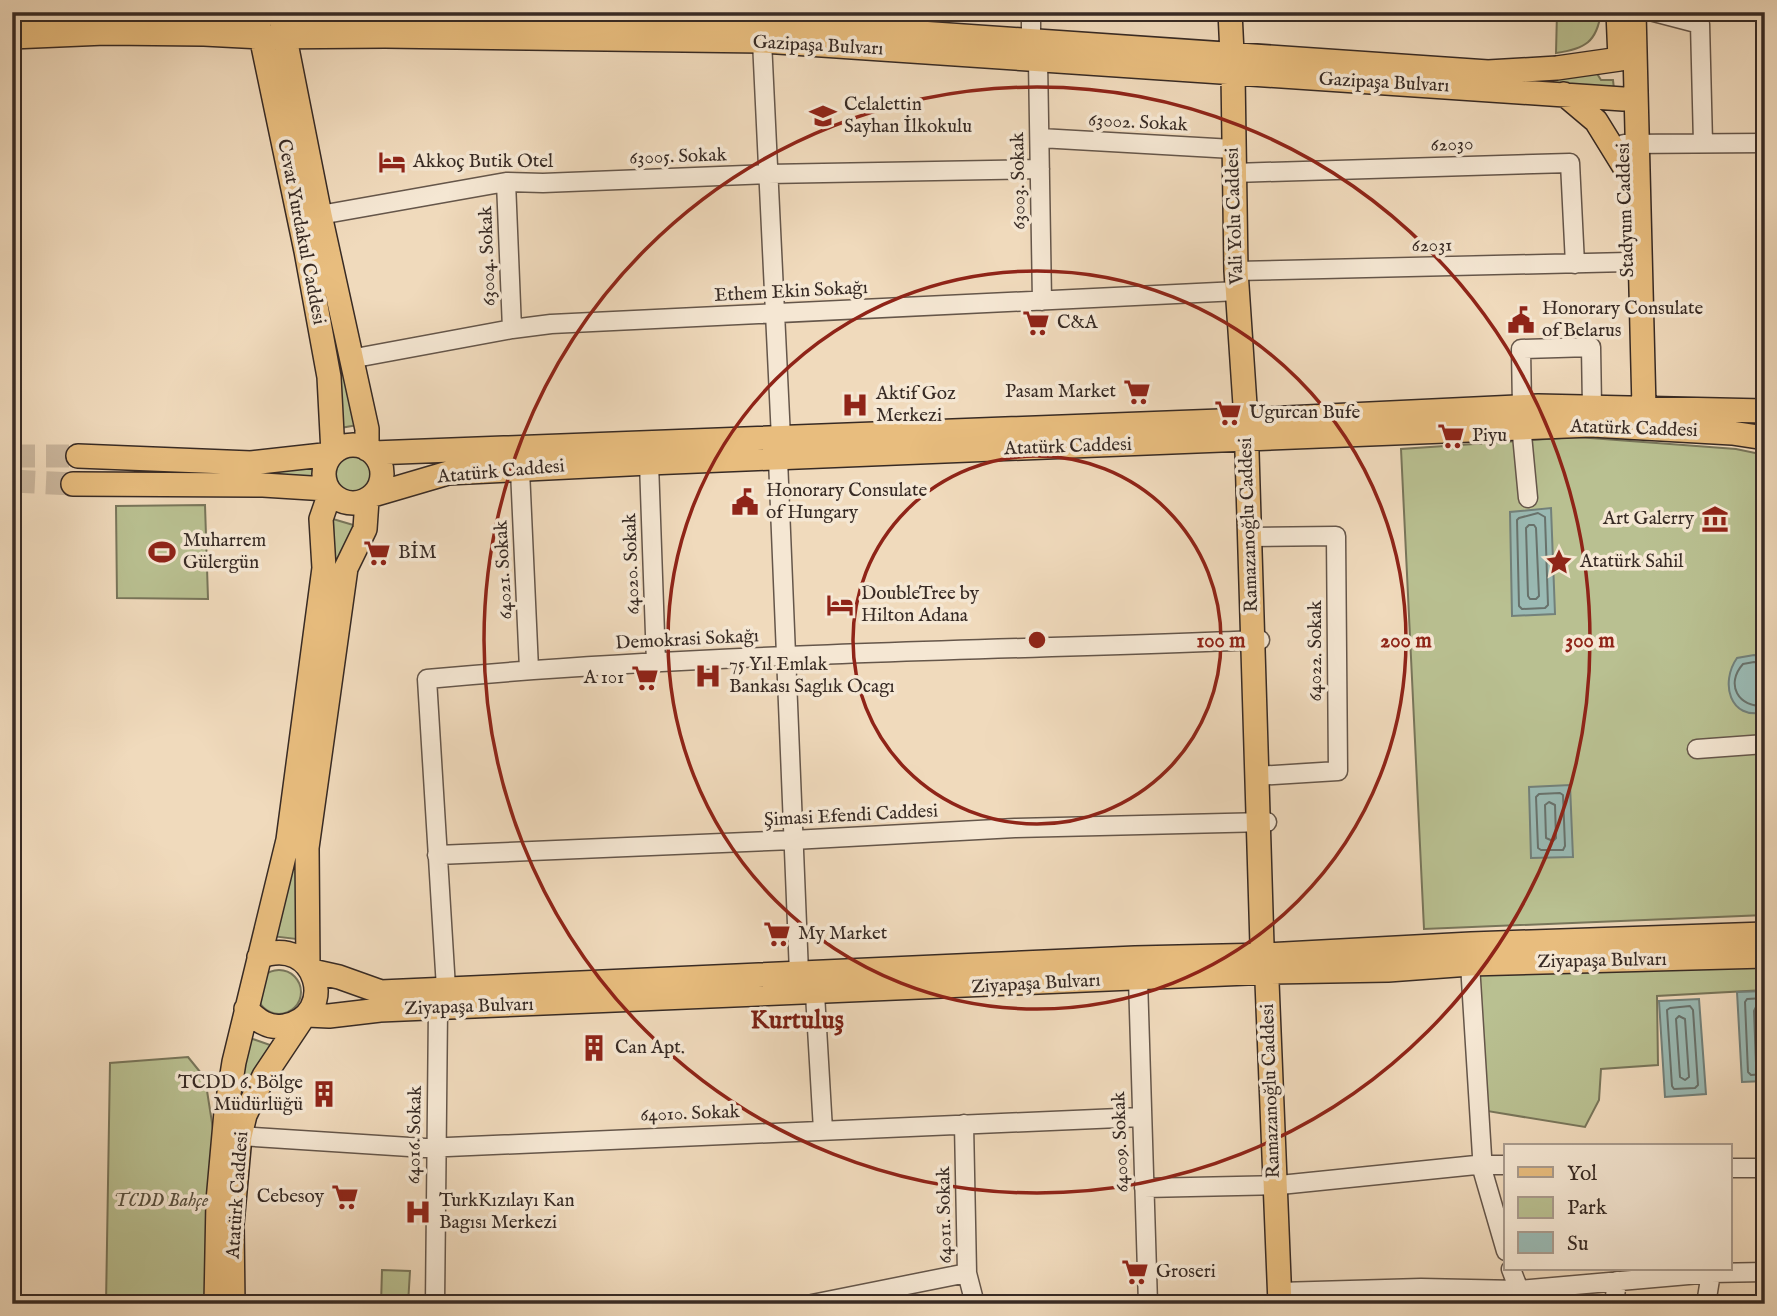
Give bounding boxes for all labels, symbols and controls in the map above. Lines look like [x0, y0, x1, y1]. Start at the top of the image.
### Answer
street label: Gazipaşa Bulvarı [752, 31, 884, 61]
street label: Gazipaşa Bulvarı [1318, 68, 1450, 98]
place label: Celalettin Sayhan İlkokulu [844, 93, 972, 139]
school or university icon: Celalettin Sayhan İlkokulu [808, 101, 838, 131]
street label: 63002. Sokak [1088, 108, 1189, 138]
street label: 63003. Sokak [1006, 131, 1032, 230]
street label: 62030 [1430, 132, 1474, 158]
street label: Cevat Yurdakul Caddesi [271, 137, 331, 327]
street label: Stadyum Caddesi [1612, 142, 1640, 278]
street label: 63005. Sokak [629, 143, 728, 171]
hotel icon: Akkoç Butik Otel [377, 147, 407, 177]
street label: Vali Yolu Caddesi [1221, 147, 1249, 286]
place label: Akkoç Butik Otel [412, 150, 554, 174]
street label: 63004. Sokak [474, 205, 502, 306]
street label: 62031 [1412, 234, 1452, 258]
street label: Ethem Ekin Sokağı [714, 276, 868, 308]
place label: Honorary Consulate of Belarus [1542, 297, 1704, 343]
public building icon: Honorary Consulate of Belarus [1506, 305, 1536, 335]
supermarket icon: C&A [1021, 308, 1051, 338]
place label: C&A [1057, 311, 1099, 335]
supermarket icon: Pasam Market [1122, 377, 1152, 407]
place label: Pasam Market [1005, 380, 1116, 404]
place label: Aktif Goz Merkezi [875, 382, 956, 428]
hospital icon: Aktif Goz Merkezi [840, 390, 870, 420]
supermarket icon: Ugurcan Bufe [1213, 398, 1243, 428]
place label: Ugurcan Bufe [1249, 401, 1361, 425]
street label: Atatürk Caddesi [1569, 415, 1698, 443]
supermarket icon: Piyu [1436, 421, 1466, 451]
place label: Piyu [1472, 424, 1507, 448]
street label: Atatürk Caddesi [1003, 433, 1132, 461]
street label: Ramazanoğlu Caddesi [1234, 437, 1264, 613]
street label: Atatürk Caddesi [435, 454, 566, 490]
place label: Honorary Consulate of Hungary [766, 479, 928, 525]
public building icon: Honorary Consulate of Hungary [730, 487, 760, 517]
museum icon: Art Galerry [1700, 504, 1730, 534]
place label: Art Galerry [1602, 507, 1695, 531]
street label: 64020. Sokak [618, 512, 646, 615]
street label: 64021. Sokak [489, 519, 519, 620]
place label: Muharrem Gülergün [183, 529, 267, 575]
sports icon: Muharrem Gülergün [147, 537, 177, 567]
supermarket icon: BİM [362, 538, 392, 568]
place label: BİM [398, 541, 437, 565]
place icon: Atatürk Sahil [1544, 547, 1574, 577]
place label: Atatürk Sahil [1579, 550, 1684, 574]
place label: DoubleTree by Hilton Adana [861, 582, 980, 628]
hotel icon: DoubleTree by Hilton Adana [825, 590, 855, 620]
street label: 64022. Sokak [1304, 600, 1328, 702]
street label: Demokrasi Sokağı [615, 624, 759, 656]
centre of rings [1025, 628, 1049, 652]
text: 100 m [1196, 628, 1246, 655]
text: 200 m [1380, 628, 1432, 655]
text: 300 m [1565, 628, 1615, 655]
place label: 75 Yıl Emlak Bankası Saglık Ocagı [729, 653, 895, 699]
hospital icon: 75 Yıl Emlak Bankası Saglık Ocagı [693, 661, 723, 691]
supermarket icon: A 101 [630, 663, 660, 693]
place label: A 101 [583, 666, 624, 690]
street label: Şimasi Efendi Caddesi [763, 799, 939, 833]
supermarket icon: My Market [762, 919, 792, 949]
place label: My Market [798, 922, 888, 946]
street label: Ziyapaşa Bulvarı [1537, 948, 1667, 974]
street label: Ziyapaşa Bulvarı [971, 969, 1101, 999]
street label: Ziyapaşa Bulvarı [404, 993, 534, 1021]
street label: Ramazanoğlu Caddesi [1256, 1003, 1286, 1179]
district label: Kurtuluş [750, 1004, 844, 1037]
building icon: Can Apt. [579, 1033, 609, 1063]
place label: Can Apt. [615, 1036, 685, 1060]
place label: TCDD 6. Bölge Müdürlüğü [178, 1071, 303, 1117]
building icon: TCDD 6. Bölge Müdürlüğü [309, 1079, 339, 1109]
street label: 64016. Sokak [402, 1085, 428, 1184]
street label: 64009. Sokak [1107, 1090, 1135, 1193]
street label: 64010. Sokak [640, 1100, 741, 1128]
street label: Atatürk Caddesi [222, 1130, 254, 1261]
legend [1504, 1144, 1732, 1270]
text: Yol [1567, 1161, 1597, 1188]
street label: 64011. Sokak [932, 1165, 958, 1264]
supermarket icon: Cebesoy [330, 1182, 360, 1212]
place label: Cebesoy [257, 1185, 325, 1209]
park label: TCDD Bahçe [114, 1189, 209, 1213]
place label: TurkKızılayı Kan Bagısı Merkezi [439, 1189, 575, 1235]
text: Park [1567, 1195, 1608, 1222]
hospital icon: TurkKızılayı Kan Bagısı Merkezi [403, 1197, 433, 1227]
text: Su [1567, 1231, 1589, 1258]
supermarket icon: Groseri [1120, 1257, 1150, 1287]
place label: Groseri [1156, 1260, 1216, 1284]

